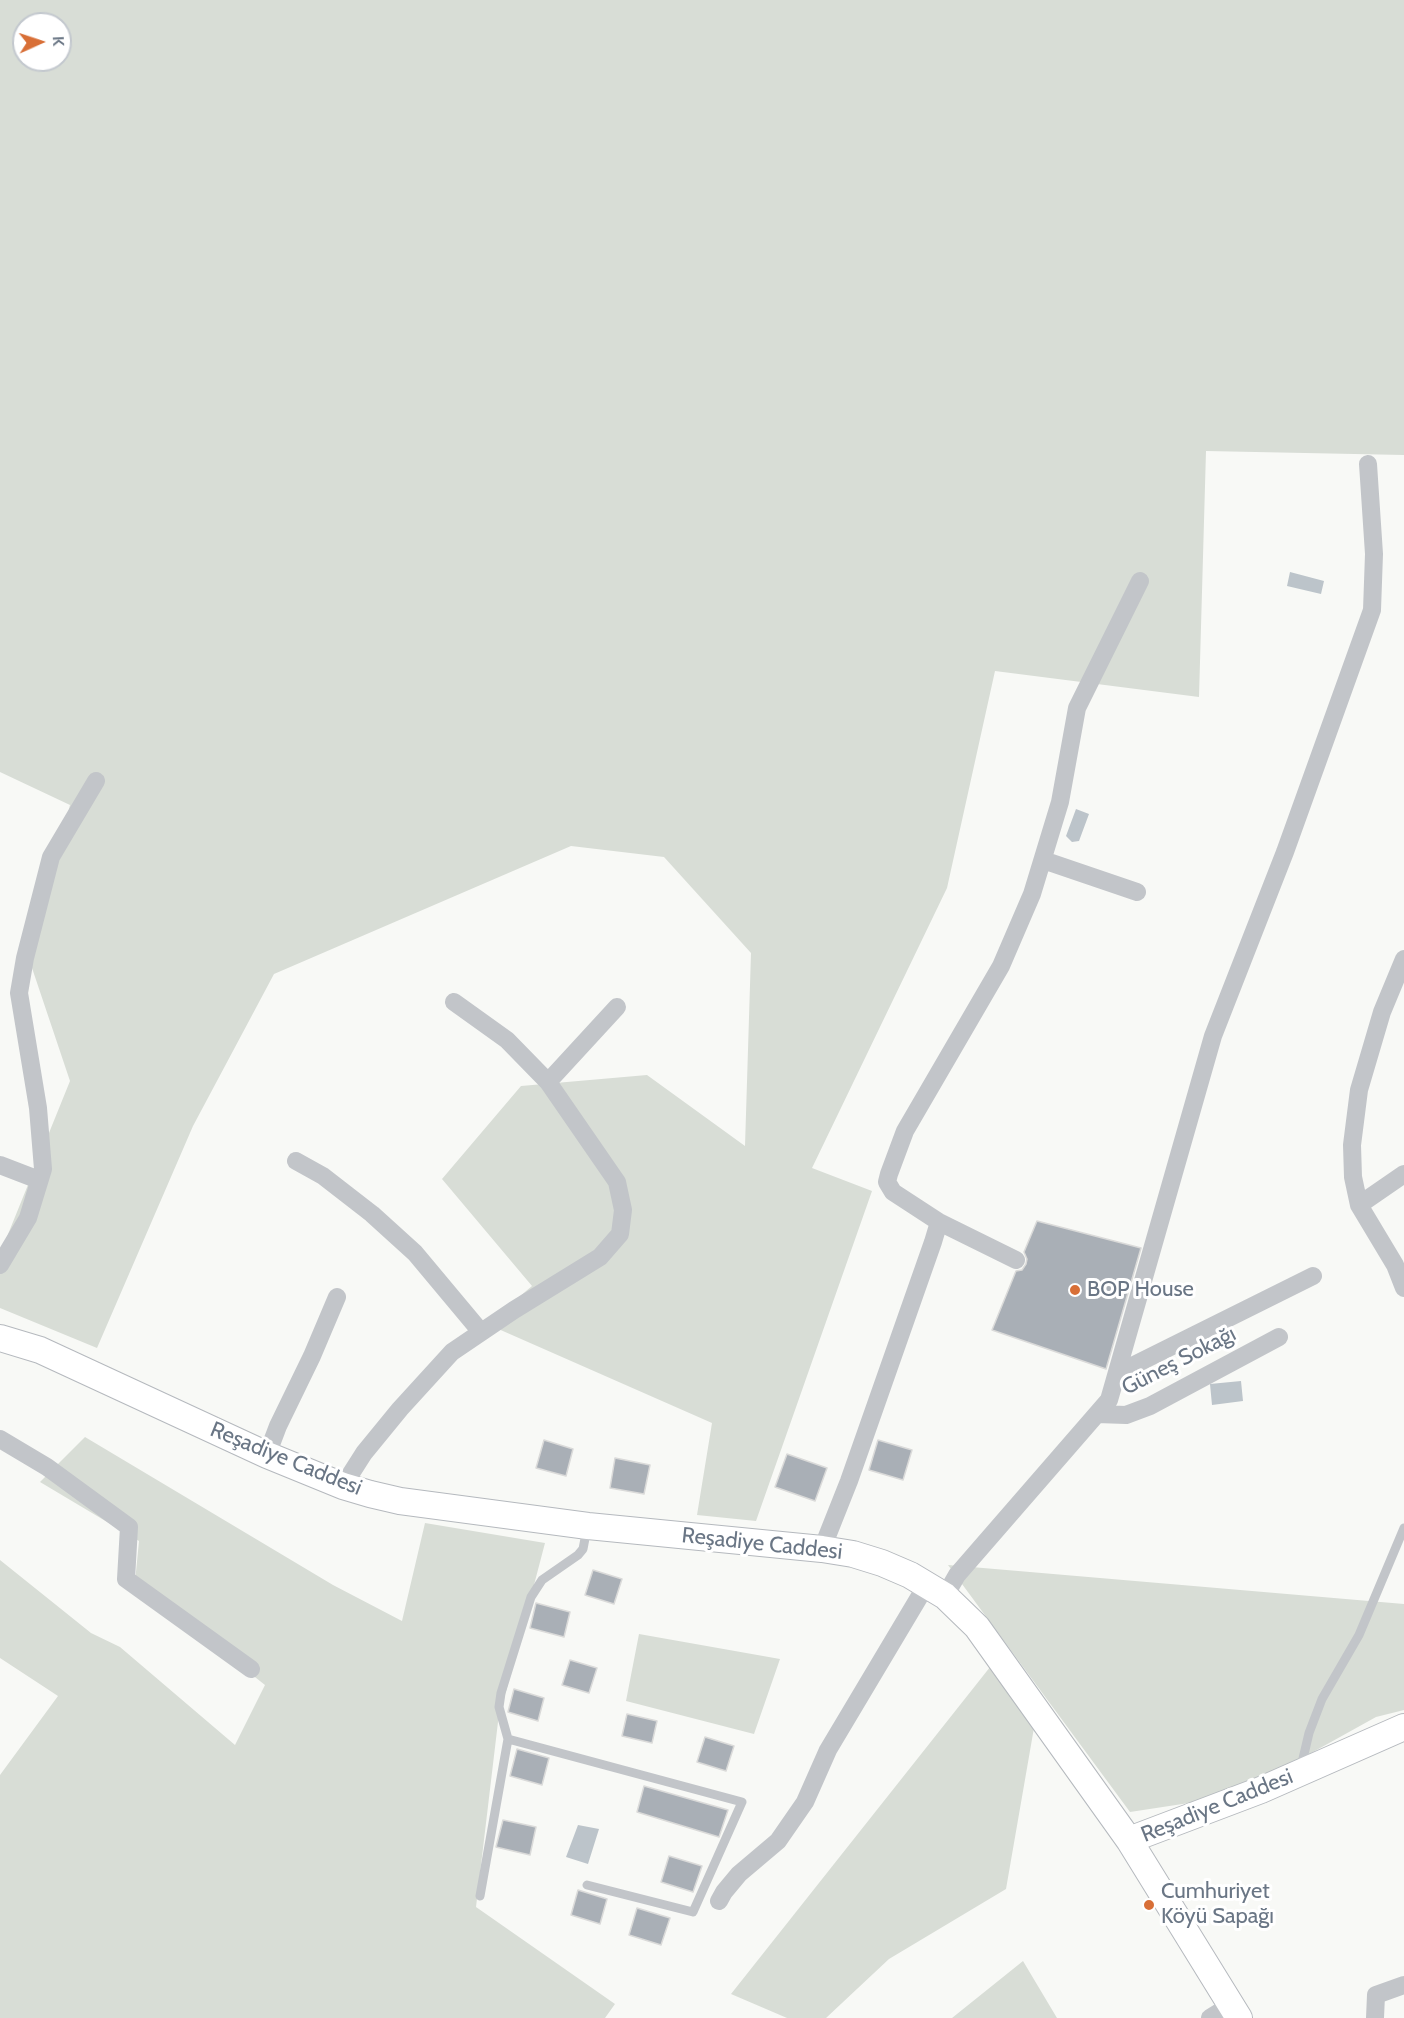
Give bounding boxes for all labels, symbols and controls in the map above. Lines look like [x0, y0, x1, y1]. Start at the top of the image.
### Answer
north arrow [12, 12, 72, 72]
text: K [49, 36, 68, 47]
place label: BOP House [1087, 1277, 1194, 1303]
marker: BOP House [1068, 1283, 1082, 1297]
street label: Güneş Sokağı [1117, 1321, 1241, 1401]
street label: Reşadiye Caddesi [206, 1417, 366, 1501]
street label: Reşadiye Caddesi [680, 1522, 844, 1566]
street label: Reşadiye Caddesi [1137, 1764, 1297, 1848]
place label: Cumhuriyet Köyü Sapağı [1161, 1879, 1274, 1930]
marker: Cumhuriyet Köyü Sapağı [1142, 1898, 1156, 1912]

